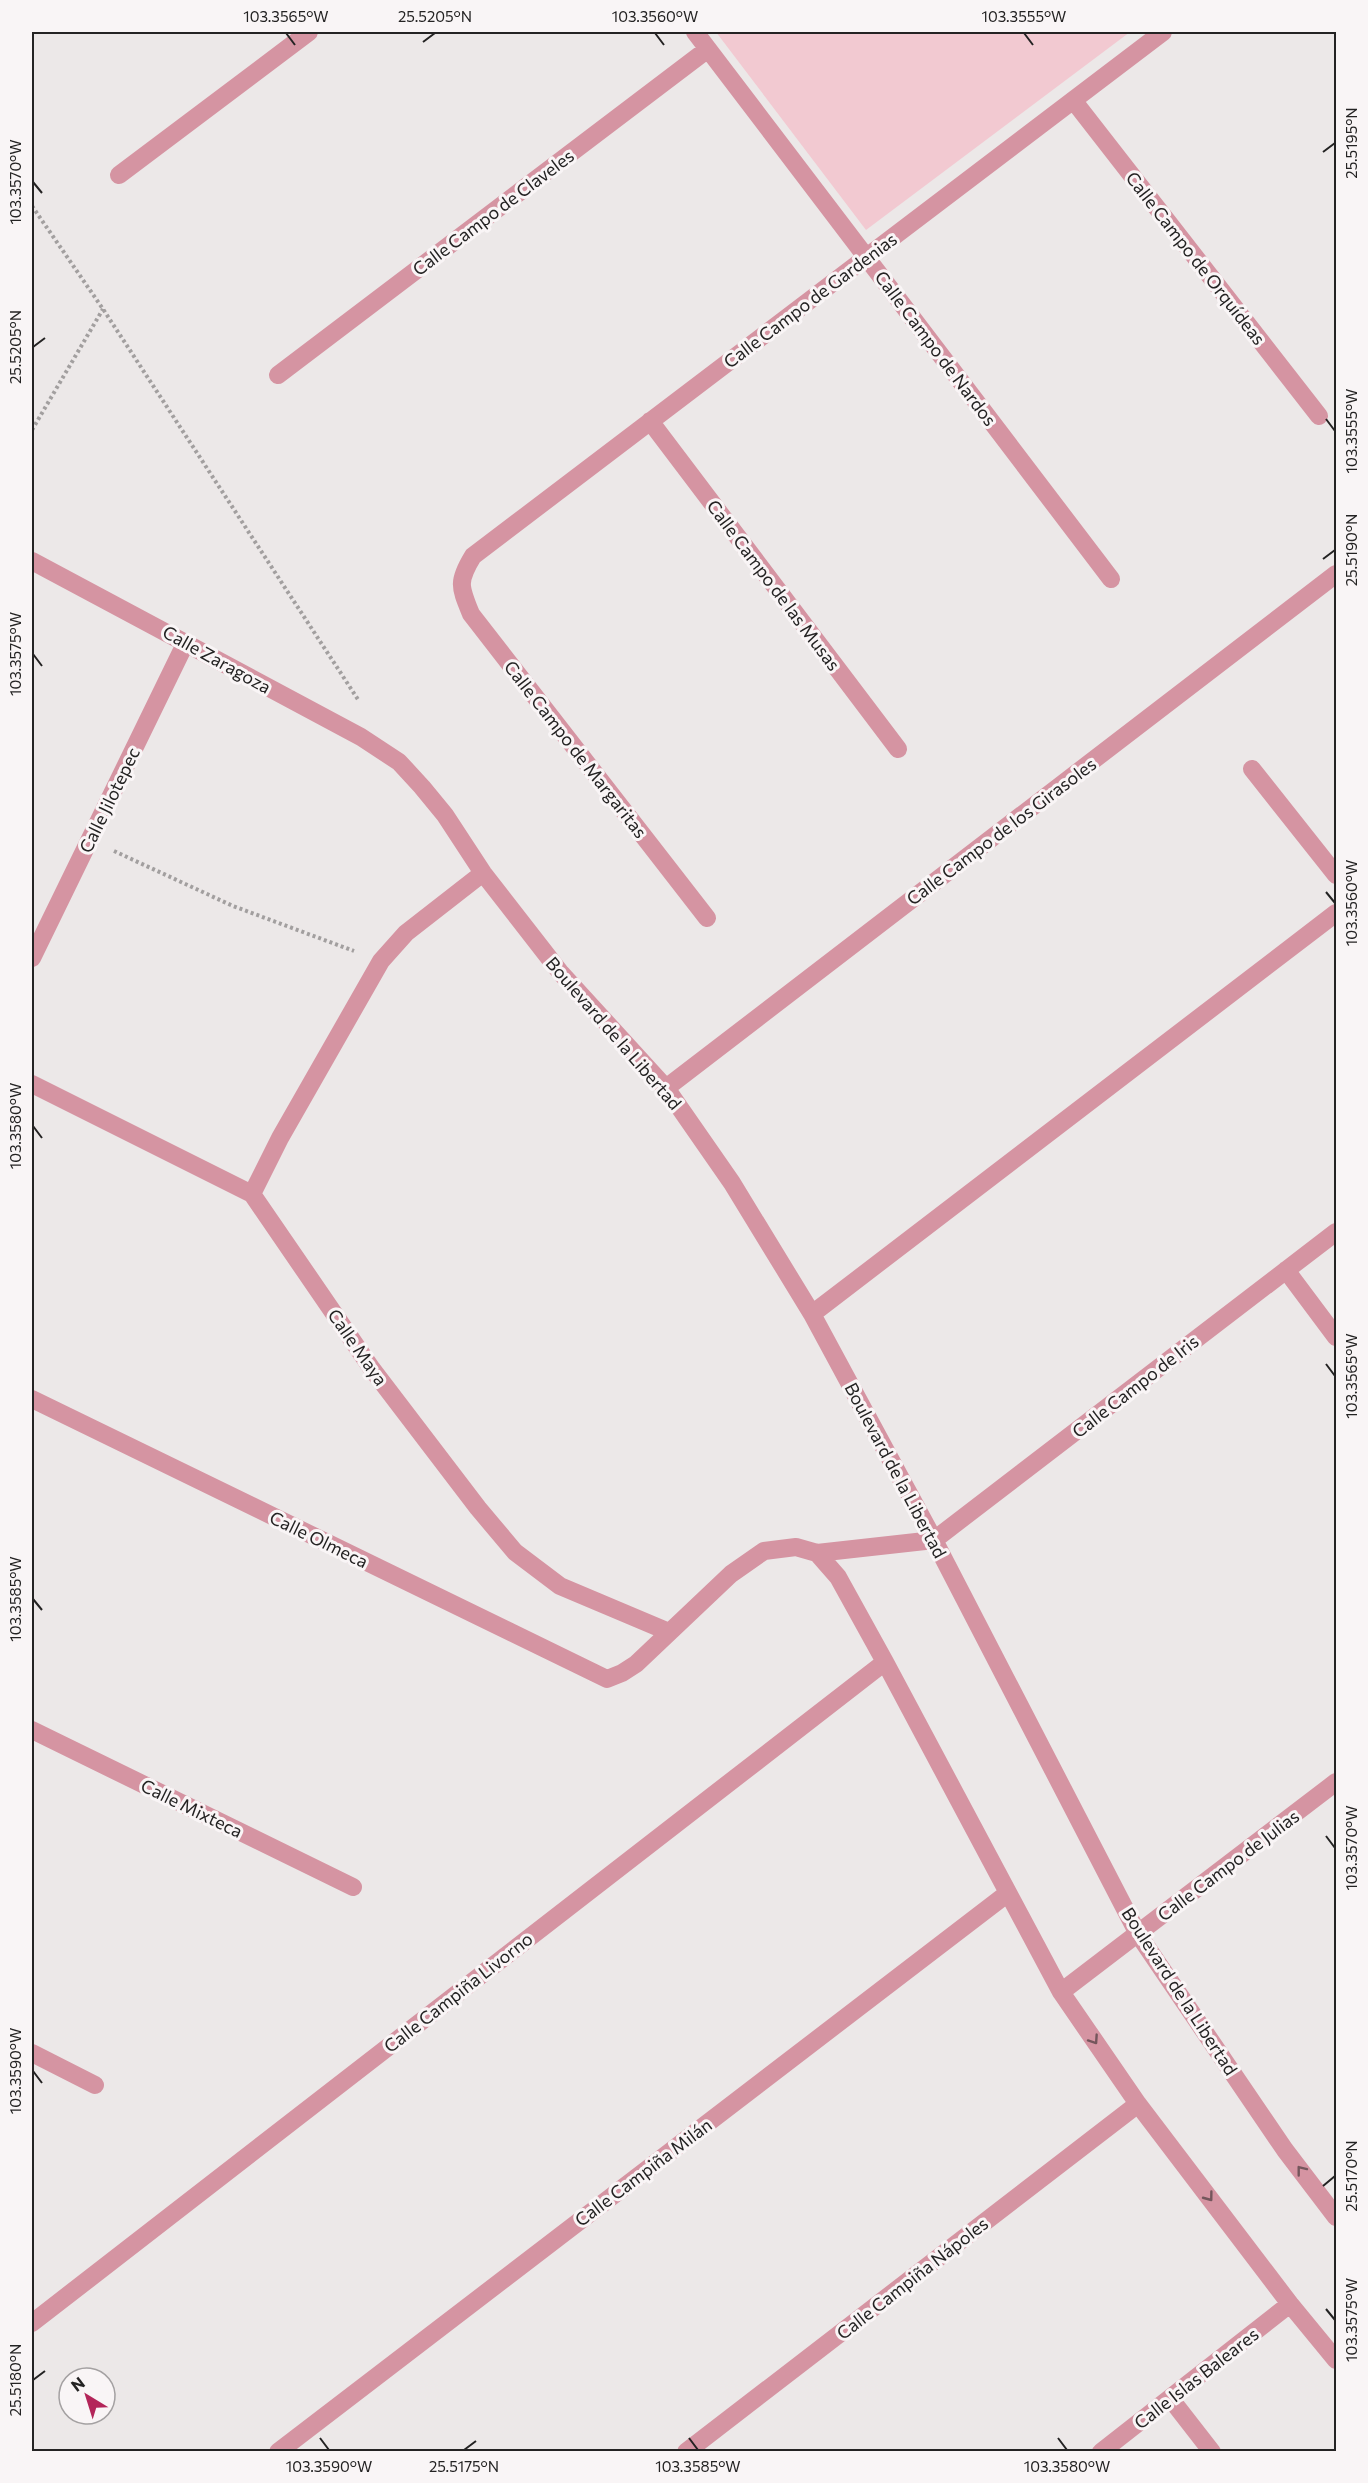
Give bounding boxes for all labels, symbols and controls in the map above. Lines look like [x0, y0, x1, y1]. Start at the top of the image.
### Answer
text: 103.3565°W [243, 7, 329, 25]
text: 25.5205°N [398, 7, 472, 25]
text: 103.3560°W [612, 7, 698, 25]
text: 103.3555°W [982, 7, 1066, 25]
text: 25.5195°N [1342, 107, 1360, 179]
text: 103.3570°W [6, 139, 24, 225]
street label: Calle Campo de Claveles [408, 144, 578, 280]
street label: Calle Campo de Orquídeas [1122, 167, 1270, 349]
street label: Calle Campo de Gardenias [719, 228, 901, 372]
street label: Calle Campo de Nardos [870, 266, 1002, 430]
text: 25.5205°N [6, 310, 24, 384]
text: 103.3555°W [1342, 389, 1360, 473]
street label: Calle Campo de las Musas [703, 495, 845, 675]
text: 25.5190°N [1342, 514, 1360, 586]
text: 103.3575°W [6, 612, 24, 696]
street label: Calle Zaragoza [159, 620, 275, 698]
street label: Calle Campo de Margaritas [500, 656, 652, 842]
street label: Calle Jilotepec [74, 744, 144, 856]
street label: Calle Campo de los Girasoles [902, 752, 1100, 910]
text: 103.3560°W [1342, 860, 1360, 946]
street label: Boulevard de la Libertad [542, 952, 686, 1114]
text: 103.3580°W [6, 1083, 24, 1169]
street label: Calle Maya [324, 1304, 392, 1390]
street label: Calle Campo de Iris [1067, 1330, 1203, 1442]
text: 103.3565°W [1342, 1333, 1360, 1419]
street label: Boulevard de la Libertad [840, 1378, 952, 1562]
street label: Calle Olmeca [266, 1506, 372, 1572]
text: 103.3585°W [6, 1556, 24, 1642]
street label: Calle Mixteca [138, 1774, 246, 1842]
street label: Calle Campo de Julias [1153, 1805, 1303, 1925]
text: 103.3570°W [1342, 1805, 1360, 1891]
street label: Boulevard de la Libertad [1117, 1903, 1243, 2079]
street label: Calle Campiña Livorno [379, 1927, 537, 2057]
text: 103.3590°W [6, 2028, 24, 2114]
one-way arrow [1087, 2033, 1098, 2044]
street label: Calle Campiña Milán [570, 2113, 716, 2231]
text: 25.5170°N [1342, 2140, 1360, 2212]
one-way arrow [1297, 2166, 1308, 2177]
one-way arrow [1202, 2191, 1213, 2202]
street label: Calle Campiña Nápoles [832, 2212, 992, 2344]
text: 103.3575°W [1342, 2278, 1360, 2362]
street label: Calle Islas Baleares [1129, 2323, 1263, 2433]
text: 25.5180°N [6, 2344, 24, 2416]
north arrow [57, 2366, 117, 2426]
text: N [67, 2373, 88, 2395]
text: 103.3590°W [286, 2457, 372, 2475]
text: 25.5175°N [429, 2457, 499, 2475]
text: 103.3585°W [655, 2457, 741, 2475]
text: 103.3580°W [1024, 2457, 1110, 2475]

